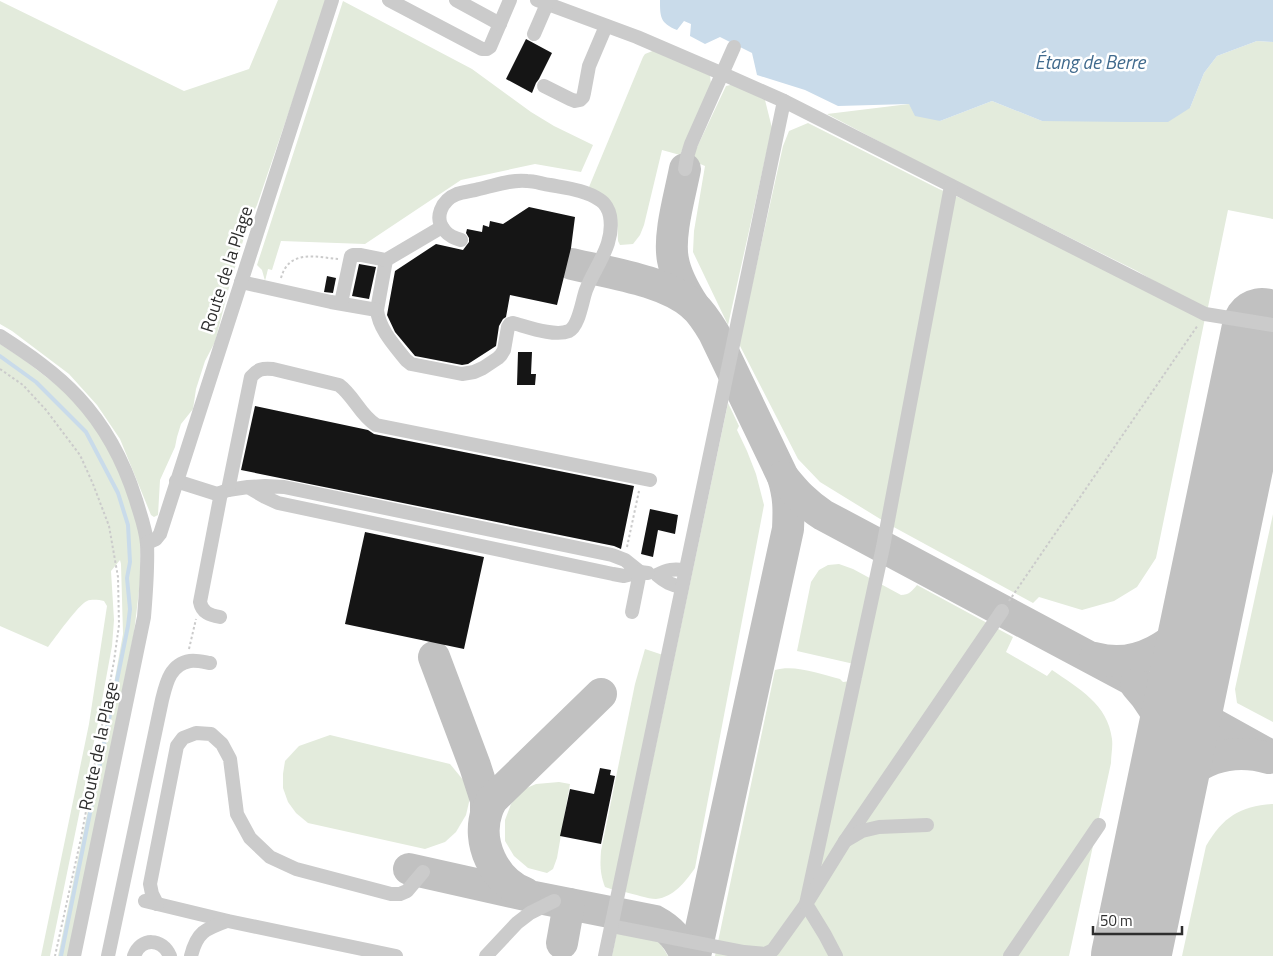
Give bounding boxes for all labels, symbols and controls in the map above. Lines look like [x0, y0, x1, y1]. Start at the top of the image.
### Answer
water label: Étang de Berre [1035, 47, 1146, 76]
street label: Route de la Plage [193, 202, 259, 336]
street label: Route de la Plage [71, 679, 125, 813]
scale bar [1093, 904, 1182, 936]
text: 50 m [1100, 909, 1133, 932]

